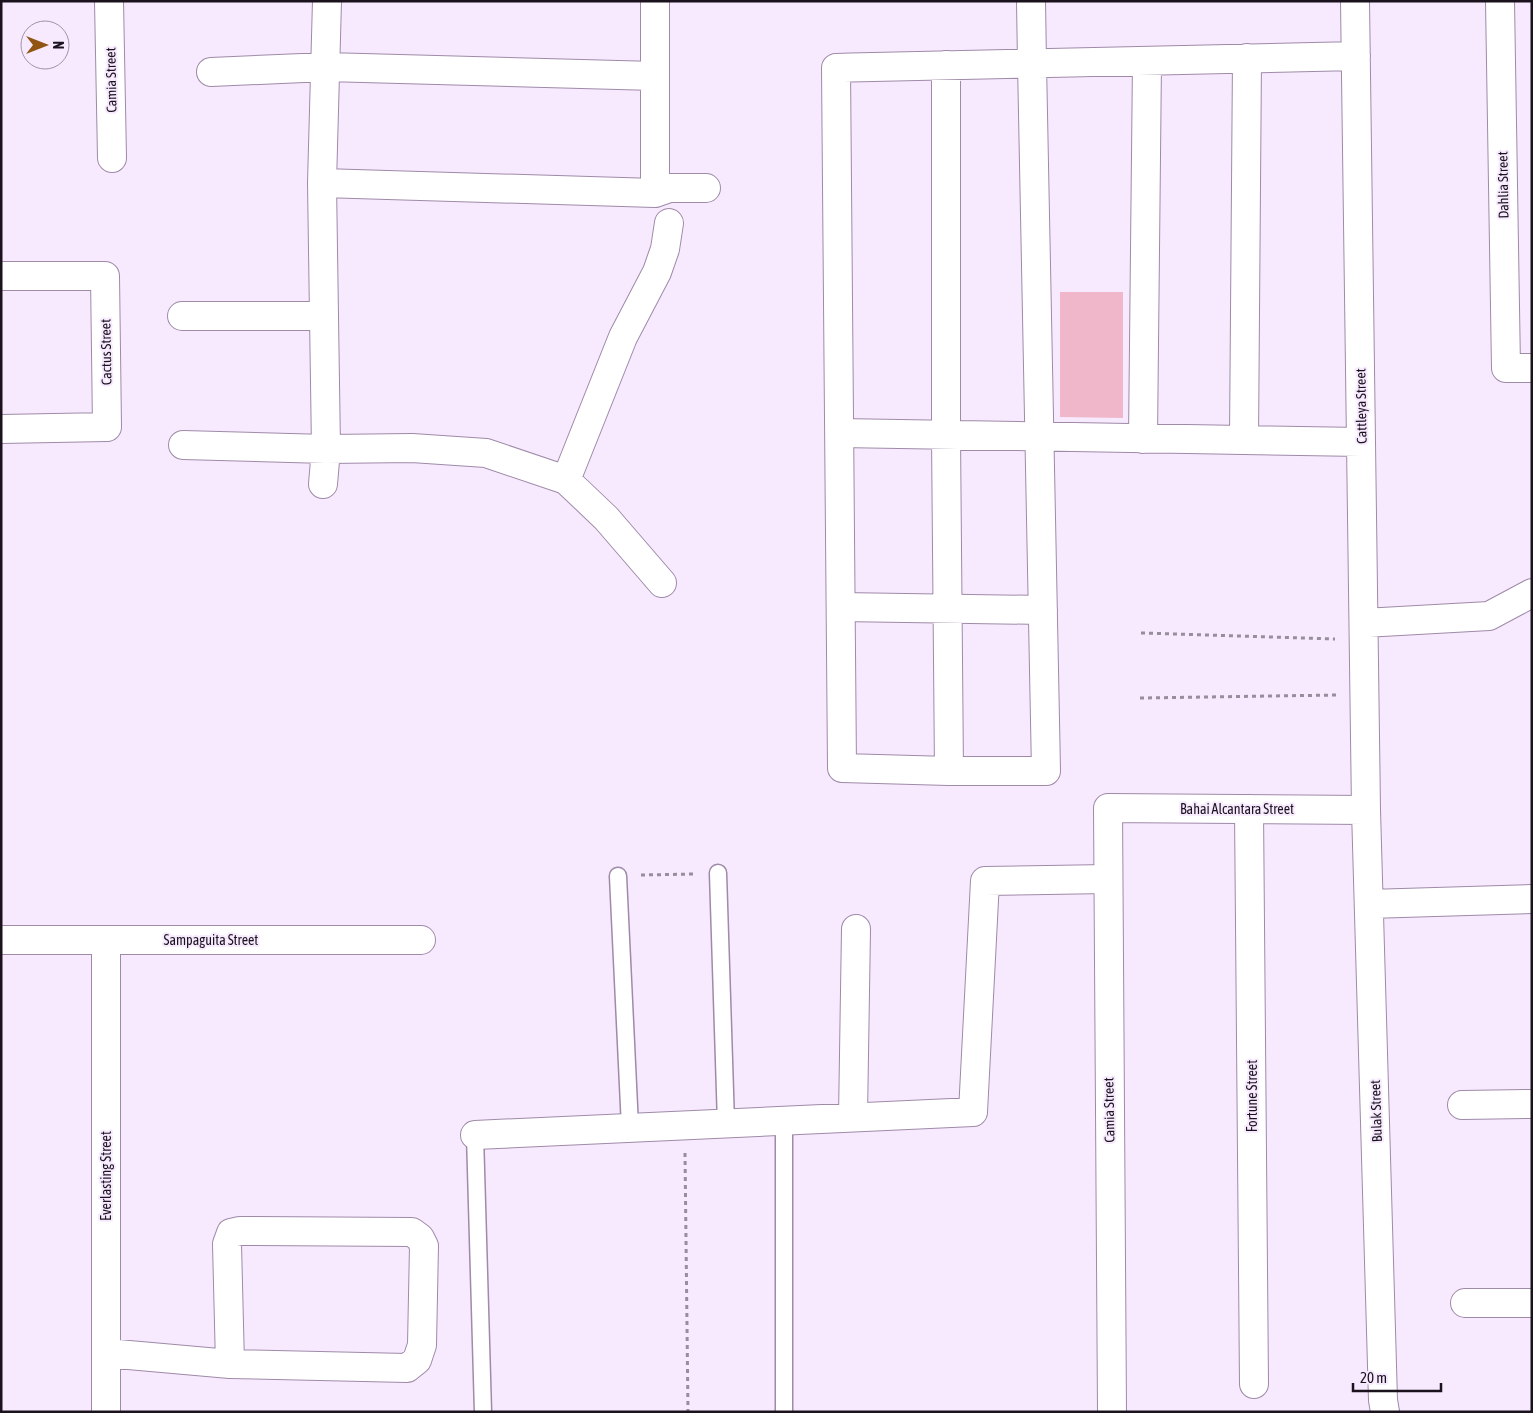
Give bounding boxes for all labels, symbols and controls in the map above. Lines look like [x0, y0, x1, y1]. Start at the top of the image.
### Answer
north arrow [20, 20, 70, 70]
text: N [50, 41, 66, 49]
street label: Camia Street [102, 47, 120, 113]
street label: Dahlia Street [1494, 151, 1512, 219]
street label: Cactus Street [97, 319, 115, 385]
street label: Cattleya Street [1352, 368, 1370, 444]
street label: Bahai Alcantara Street [1180, 801, 1294, 817]
street label: Sampaguita Street [164, 932, 258, 948]
street label: Fortune Street [1244, 1060, 1260, 1132]
street label: Camia Street [1100, 1077, 1118, 1143]
street label: Bulak Street [1367, 1080, 1385, 1142]
street label: Everlasting Street [98, 1131, 114, 1221]
scale bar [1353, 1360, 1440, 1392]
text: 20 m [1360, 1369, 1387, 1386]

